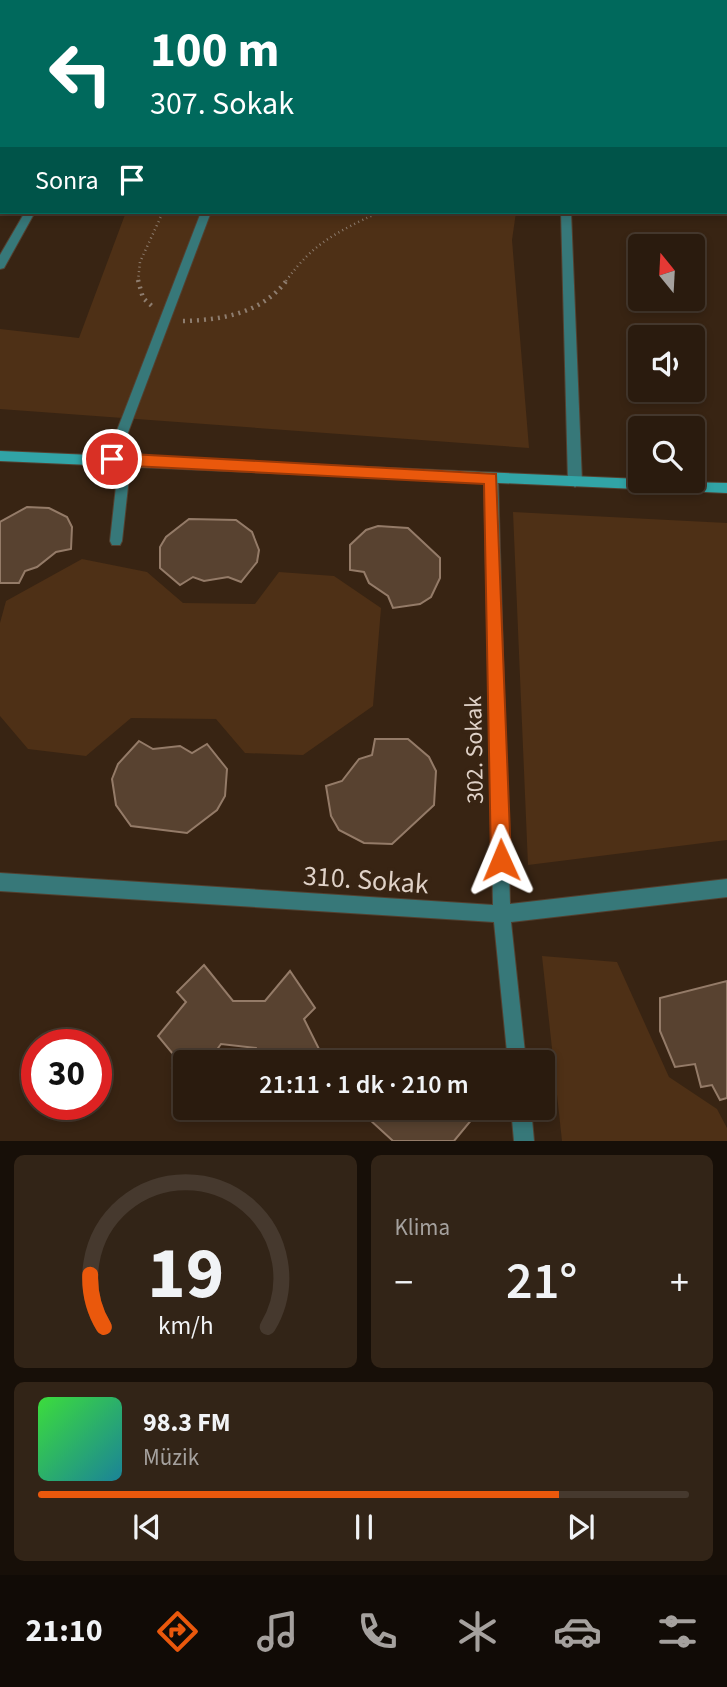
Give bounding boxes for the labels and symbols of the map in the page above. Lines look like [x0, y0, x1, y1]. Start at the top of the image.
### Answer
north arrow [628, 234, 705, 312]
pin [82, 429, 142, 489]
street label: 302. Sokak [456, 696, 493, 804]
position arrow [464, 823, 538, 897]
street label: 310. Sokak [302, 856, 430, 904]
speed limit sign: 30 [21, 1029, 112, 1120]

